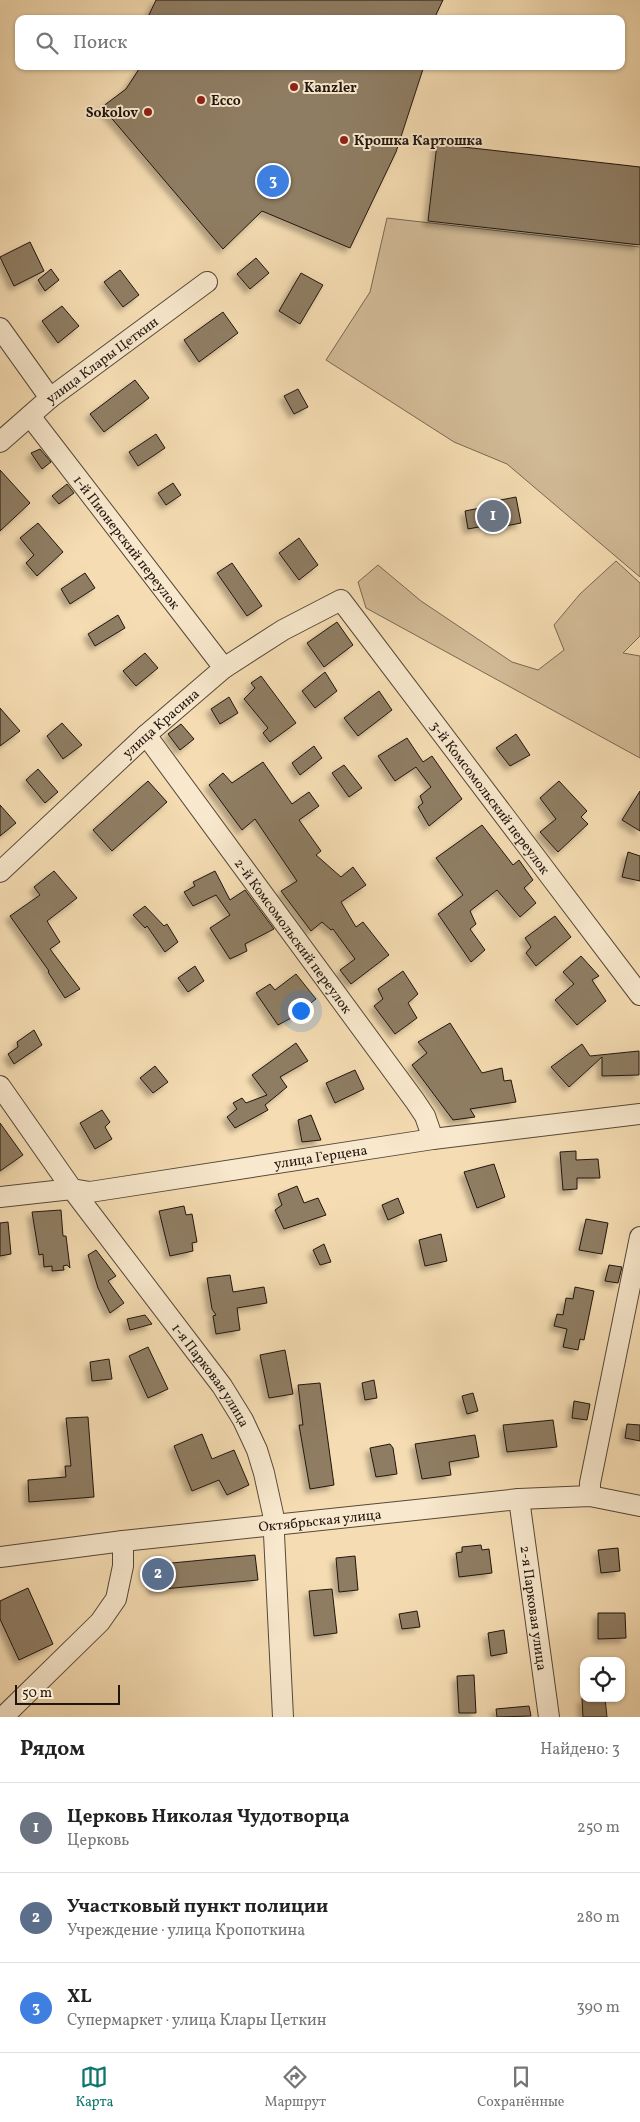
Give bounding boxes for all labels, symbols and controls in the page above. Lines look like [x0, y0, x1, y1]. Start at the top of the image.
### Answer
search box [15, 15, 625, 70]
icon: search [33, 29, 61, 57]
text: Поиск [73, 30, 127, 56]
place label: Kanzler [304, 79, 357, 98]
marker: Kanzler [288, 81, 300, 93]
place label: Ecco [211, 92, 241, 111]
marker: Ecco [195, 94, 207, 106]
place label: Sokolov [86, 104, 138, 123]
marker: Sokolov [142, 106, 154, 118]
place label: Крошка Картошка [354, 132, 483, 151]
marker: Крошка Картошка [338, 134, 350, 146]
pin: 3 [257, 162, 289, 200]
street label: улица Клары Цеткин [43, 313, 163, 409]
street label: 1-й Пионерский переулок [68, 472, 184, 614]
pin: 1 [477, 497, 509, 535]
street label: улица Красина [119, 685, 204, 763]
street label: 3-й Комсомольский переулок [425, 718, 554, 879]
street label: 2-й Комсомольский переулок [229, 855, 356, 1018]
your location [288, 998, 314, 1024]
street label: улица Герцена [273, 1141, 369, 1174]
street label: 1-я Парковая улица [167, 1320, 253, 1431]
street label: Октябрьская улица [258, 1506, 383, 1538]
street label: 2-я Парковая улица [515, 1544, 551, 1672]
pin: 2 [142, 1555, 174, 1593]
map controls [580, 1657, 625, 1702]
button: locate [580, 1657, 625, 1702]
scale bar [15, 1682, 120, 1705]
text: 50 m [22, 1684, 52, 1703]
text: Рядом [20, 1735, 85, 1764]
text: Найдено: 3 [540, 1739, 620, 1761]
text: Церковь Николая Чудотворца [67, 1804, 350, 1830]
text: 1 [33, 1817, 39, 1839]
text: 250 m [577, 1817, 620, 1839]
text: Церковь [67, 1830, 129, 1852]
text: Участковый пункт полиции [67, 1894, 328, 1920]
text: 2 [32, 1907, 40, 1929]
text: 280 m [576, 1907, 620, 1929]
text: Учреждение · улица Кропоткина [67, 1920, 305, 1942]
text: XL [67, 1984, 92, 2010]
text: 3 [32, 1997, 40, 2019]
text: 390 m [577, 1997, 620, 2019]
text: Супермаркет · улица Клары Цеткин [67, 2010, 326, 2032]
tab: Карта [75, 2063, 113, 2112]
tab: Маршрут [264, 2063, 326, 2112]
tab: Сохранённые [477, 2063, 565, 2112]

